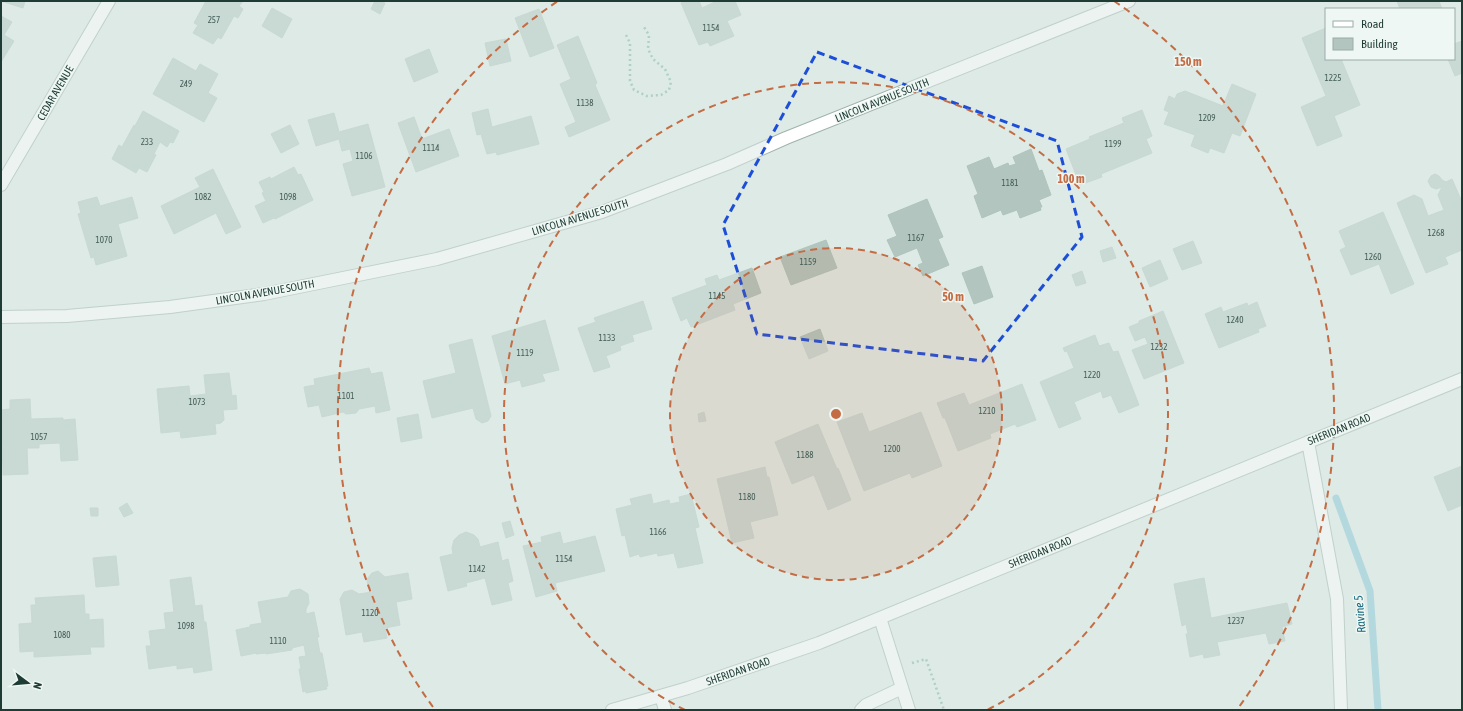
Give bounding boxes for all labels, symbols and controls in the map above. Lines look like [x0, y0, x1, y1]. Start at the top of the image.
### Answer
legend [1325, 8, 1455, 60]
house number: 257 [208, 15, 220, 25]
text: Road [1361, 17, 1384, 31]
house number: 1154 [703, 23, 719, 33]
text: Building [1361, 37, 1399, 51]
text: 150 m [1174, 55, 1202, 69]
street label: CEDAR AVENUE [35, 63, 76, 122]
house number: 1225 [1325, 73, 1341, 83]
street label: LINCOLN AVENUE SOUTH [833, 76, 931, 124]
house number: 249 [180, 79, 192, 89]
house number: 1138 [577, 98, 593, 108]
house number: 1209 [1199, 113, 1215, 123]
house number: 233 [141, 137, 153, 147]
house number: 1199 [1105, 139, 1121, 149]
house number: 1114 [423, 143, 439, 153]
house number: 1106 [356, 151, 372, 161]
text: 100 m [1057, 172, 1085, 186]
house number: 1181 [1002, 178, 1018, 188]
house number: 1082 [195, 192, 211, 202]
house number: 1098 [280, 192, 296, 202]
street label: LINCOLN AVENUE SOUTH [530, 197, 630, 237]
house number: 1268 [1428, 228, 1444, 238]
house number: 1167 [908, 233, 924, 243]
house number: 1070 [96, 235, 112, 245]
house number: 1260 [1365, 252, 1381, 262]
house number: 1159 [800, 257, 816, 267]
street label: LINCOLN AVENUE SOUTH [215, 277, 315, 307]
text: 50 m [942, 290, 964, 304]
house number: 1145 [709, 291, 725, 301]
house number: 1240 [1227, 315, 1243, 325]
house number: 1133 [599, 333, 615, 343]
house number: 1232 [1151, 342, 1167, 352]
house number: 1119 [517, 348, 533, 358]
house number: 1220 [1084, 370, 1100, 380]
house number: 1101 [338, 391, 354, 401]
house number: 1073 [189, 397, 205, 407]
house number: 1210 [979, 406, 995, 416]
centre of rings [829, 407, 843, 421]
street label: SHERIDAN ROAD [1306, 411, 1372, 447]
house number: 1057 [31, 432, 47, 442]
house number: 1200 [884, 444, 900, 454]
house number: 1188 [797, 450, 813, 460]
house number: 1180 [739, 492, 755, 502]
house number: 1166 [650, 527, 666, 537]
street label: SHERIDAN ROAD [1007, 534, 1073, 570]
house number: 1154 [556, 554, 572, 564]
house number: 1142 [469, 564, 485, 574]
water label: Ravine 5 [1351, 594, 1369, 633]
house number: 1120 [362, 608, 378, 618]
house number: 1237 [1228, 616, 1244, 626]
house number: 1098 [178, 621, 194, 631]
house number: 1080 [54, 630, 70, 640]
house number: 1110 [270, 636, 286, 646]
street label: SHERIDAN ROAD [704, 654, 772, 688]
north arrow [8, 663, 48, 703]
text: N [31, 681, 44, 691]

